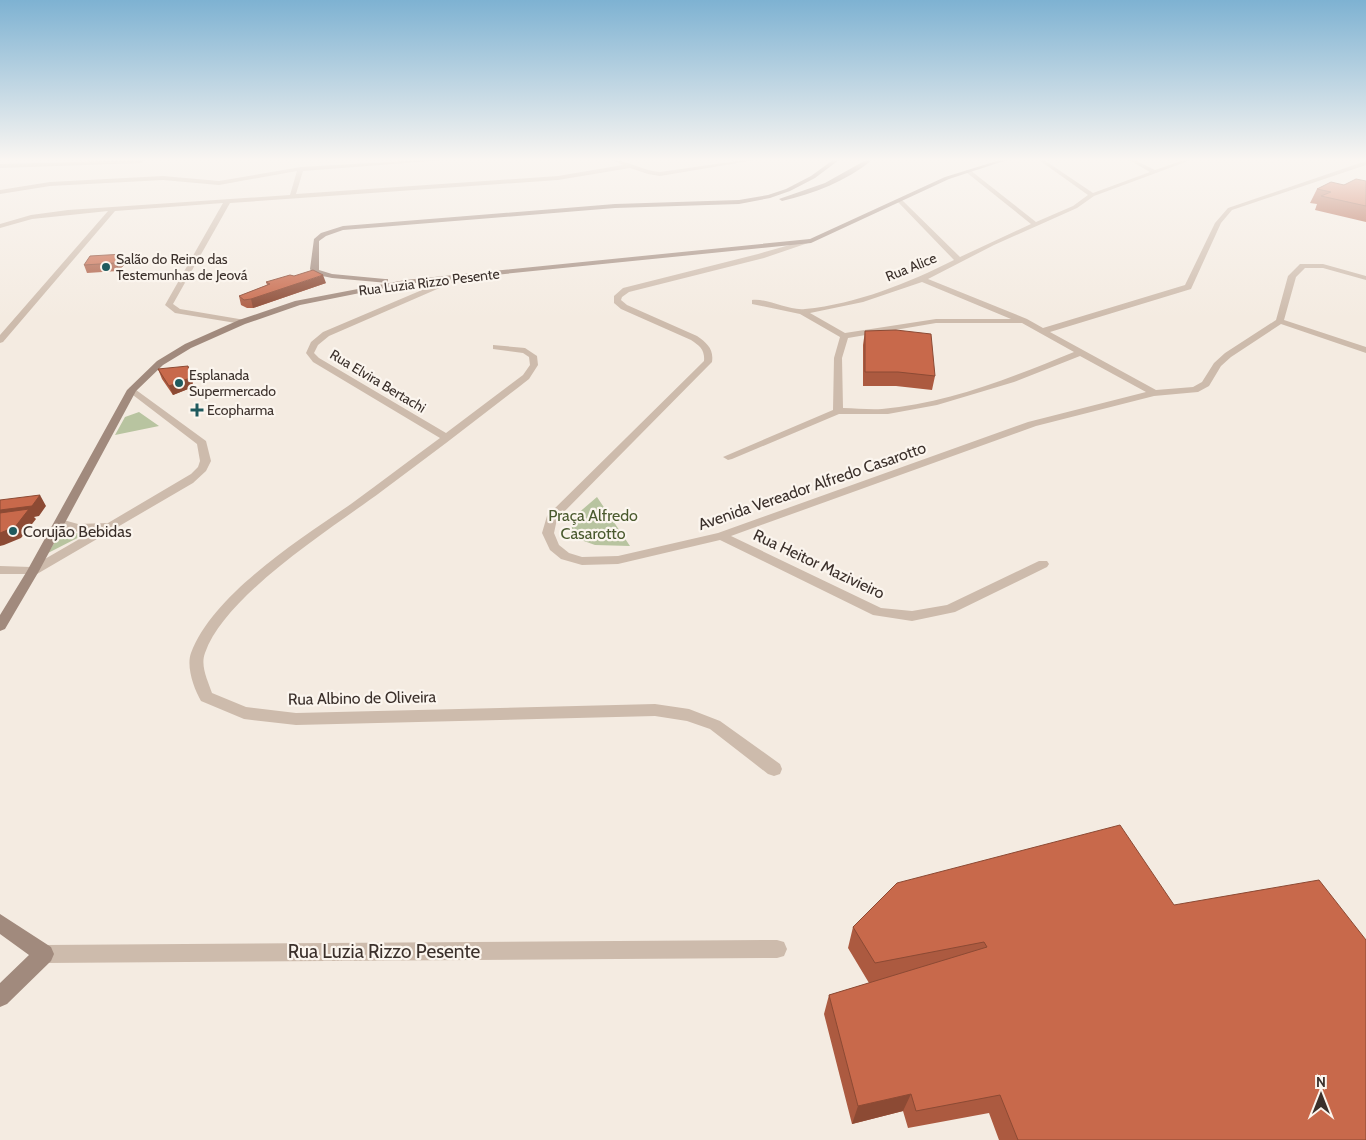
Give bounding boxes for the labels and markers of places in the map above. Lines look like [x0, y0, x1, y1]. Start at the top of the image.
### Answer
place label: Salão do Reino das Testemunhas de Jeová [116, 250, 248, 284]
marker: Salão do Reino das Testemunhas de Jeová [100, 261, 112, 273]
place label: Esplanada Supermercado [189, 366, 276, 400]
marker: Esplanada Supermercado [173, 377, 185, 389]
place label: Ecopharma [207, 401, 274, 419]
marker: Ecopharma [191, 404, 203, 416]
place label: Corujão Bebidas [23, 522, 132, 541]
marker: Corujão Bebidas [7, 525, 19, 537]

